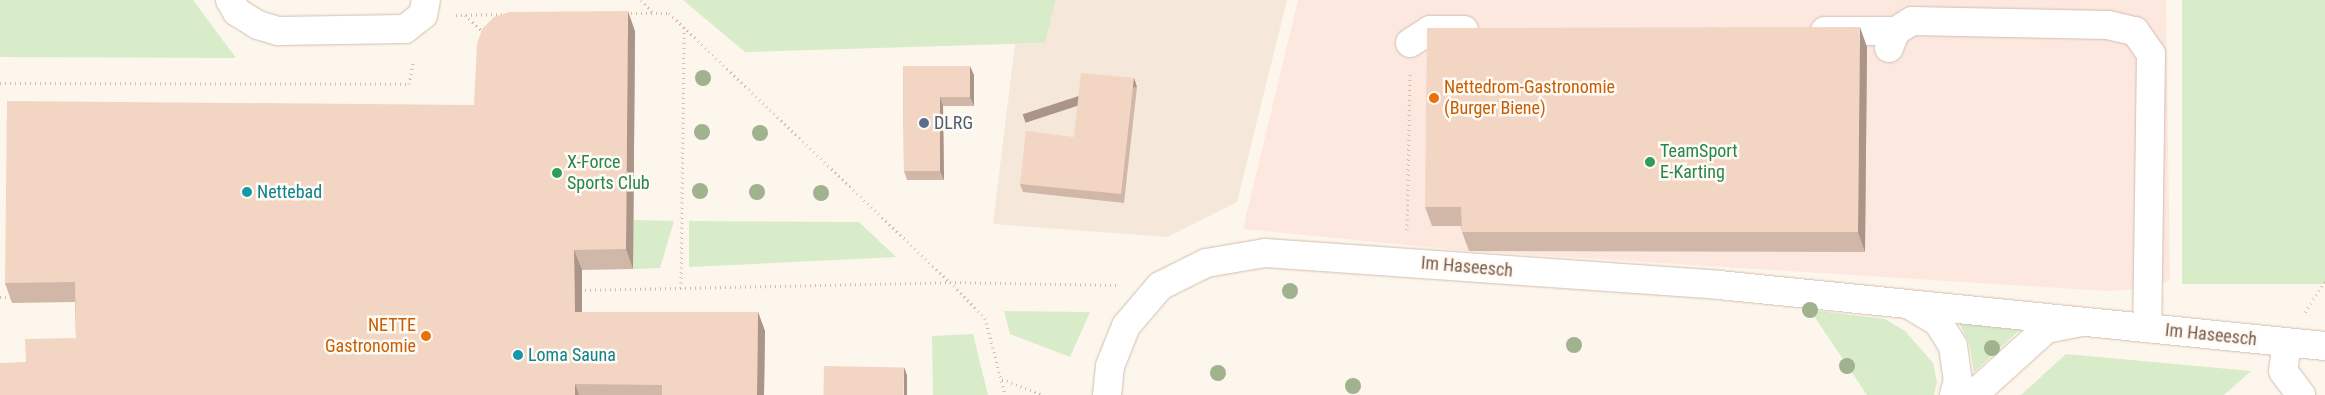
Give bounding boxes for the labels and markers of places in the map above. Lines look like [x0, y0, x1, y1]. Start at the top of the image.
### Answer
place label: Nettedrom-Gastronomie (Burger Biene) [1444, 77, 1615, 120]
marker: Nettedrom-Gastronomie (Burger Biene) [1428, 92, 1440, 104]
place label: DLRG [934, 112, 973, 134]
marker: DLRG [918, 117, 930, 129]
place label: TeamSport E-Karting [1660, 141, 1738, 183]
place label: X-Force Sports Club [567, 152, 650, 194]
marker: TeamSport E-Karting [1644, 156, 1656, 168]
marker: X-Force Sports Club [551, 167, 563, 179]
place label: Nettebad [257, 181, 322, 203]
marker: Nettebad [241, 186, 253, 198]
place label: NETTE Gastronomie [325, 315, 416, 358]
marker: NETTE Gastronomie [420, 330, 432, 342]
place label: Loma Sauna [528, 344, 616, 366]
marker: Loma Sauna [512, 349, 524, 361]

